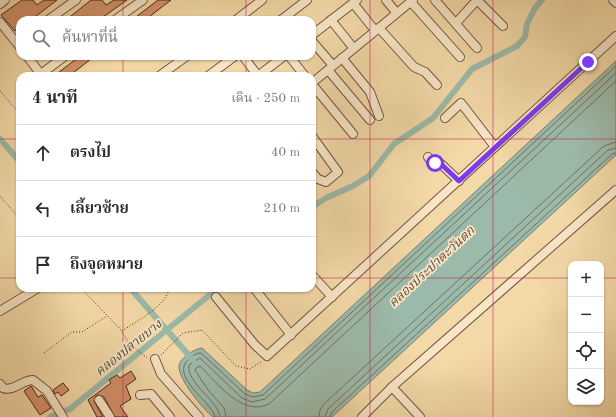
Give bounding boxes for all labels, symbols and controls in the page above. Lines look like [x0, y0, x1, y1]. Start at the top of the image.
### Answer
search box [16, 16, 316, 60]
icon: search [30, 27, 52, 49]
text: ค้นหาที่นี่ [62, 31, 118, 46]
route end [579, 53, 597, 71]
text: 4 นาที [32, 90, 78, 107]
text: เดิน · 250 m [231, 92, 300, 105]
icon: ahead [32, 142, 54, 164]
text: ตรงไป [70, 146, 111, 161]
text: 40 m [271, 146, 300, 159]
route start [426, 154, 444, 172]
icon: left [32, 198, 54, 220]
text: เลี้ยวซ้าย [70, 202, 129, 217]
text: 210 m [263, 202, 300, 215]
water label: คลองประปาตะวันตก [386, 223, 478, 310]
icon: arrive [32, 254, 54, 276]
text: ถึงจุดหมาย [70, 258, 143, 273]
map controls [568, 261, 604, 405]
button: + [568, 261, 604, 297]
button: − [568, 297, 604, 333]
water label: คลองปลายบาง [93, 316, 165, 379]
button: locate [568, 333, 604, 369]
button: layers [568, 369, 604, 405]

